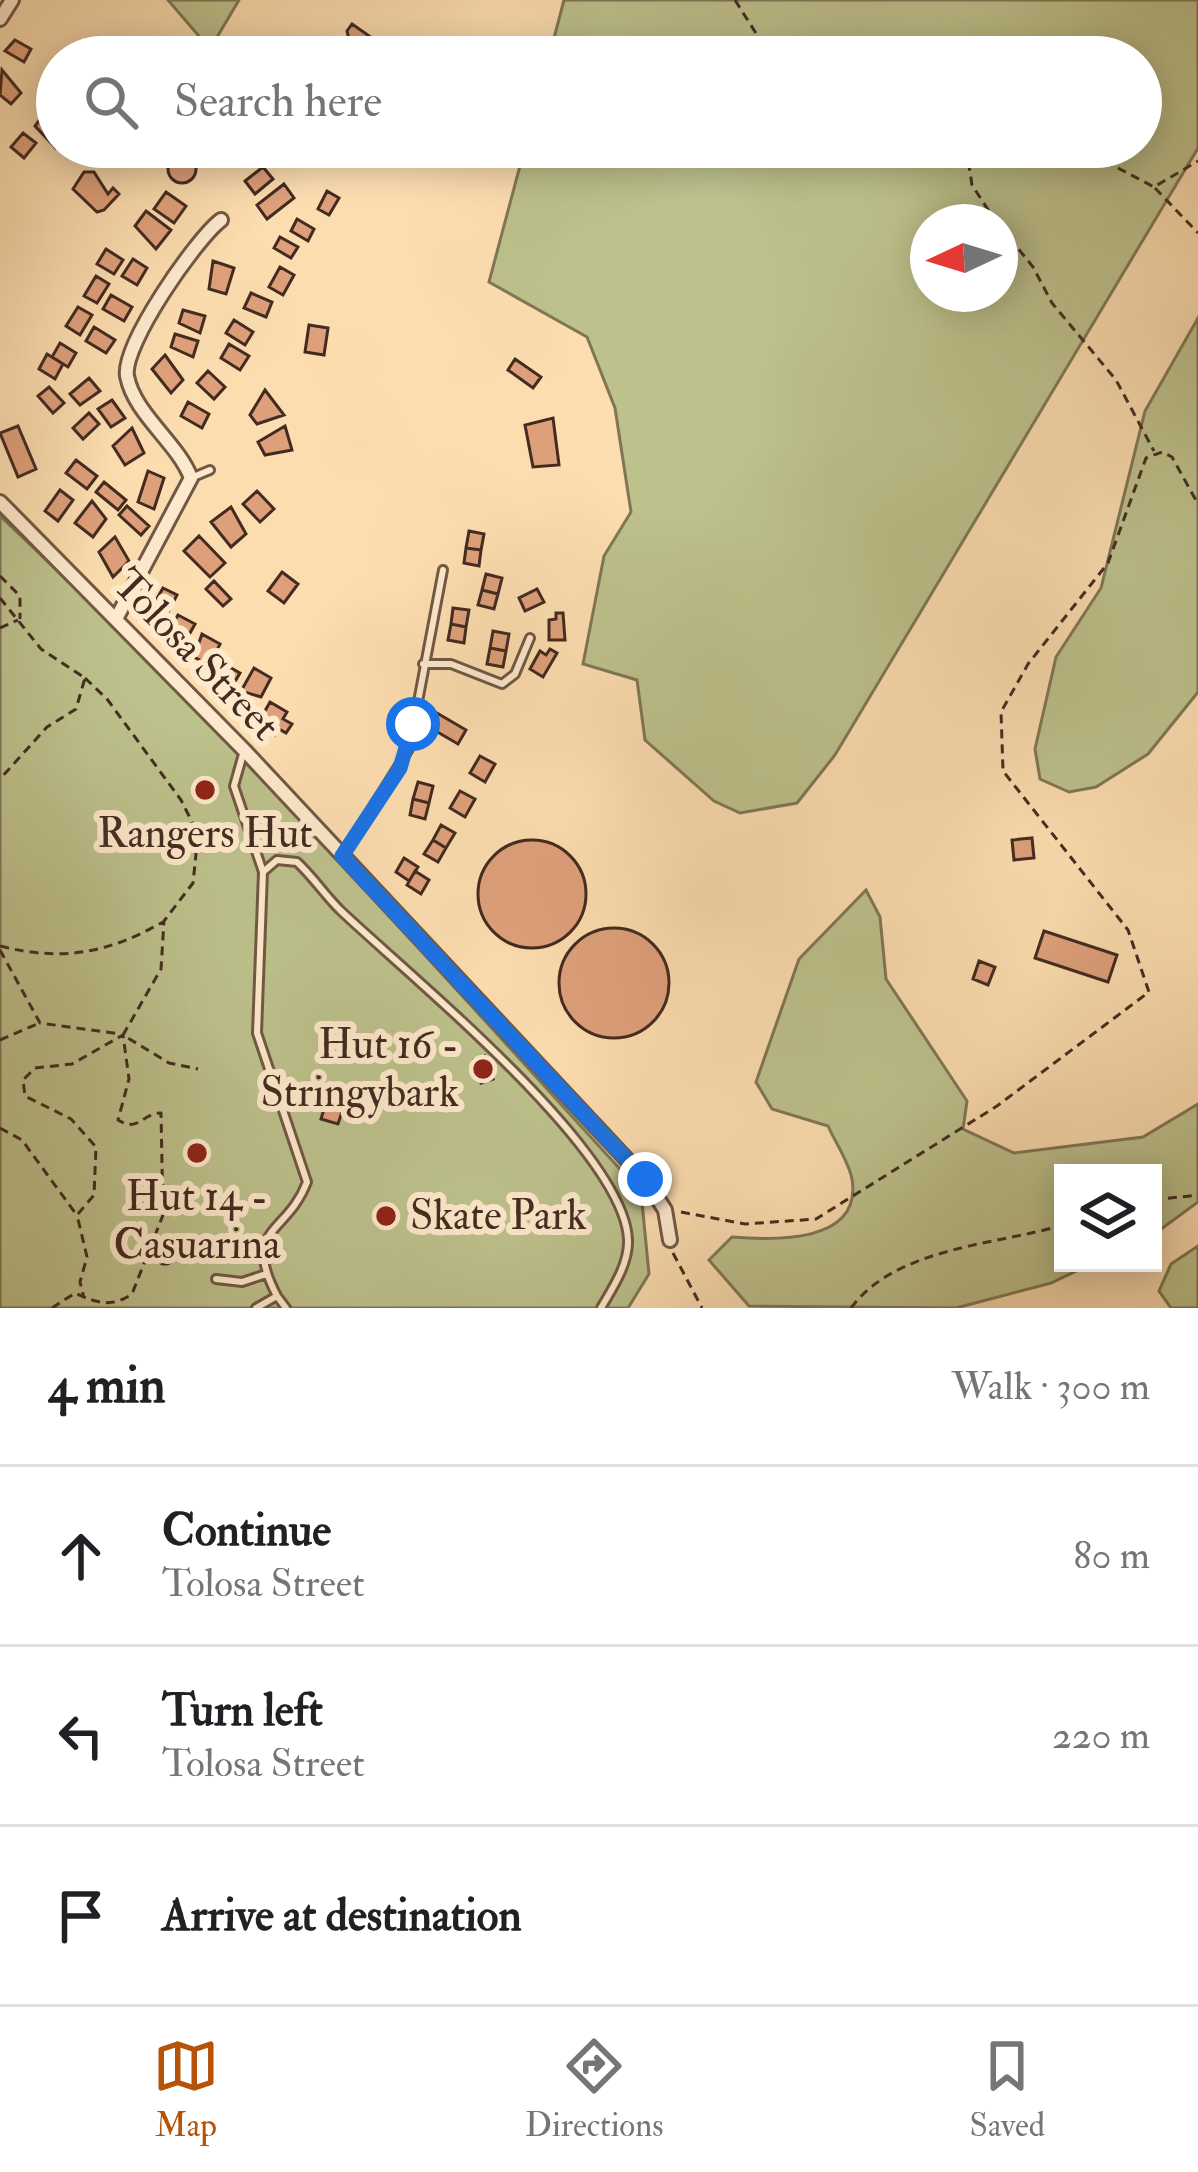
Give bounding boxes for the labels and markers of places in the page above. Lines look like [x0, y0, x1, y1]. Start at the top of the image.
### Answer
marker: Rangers Hut [192, 777, 218, 803]
place label: Rangers Hut [97, 808, 313, 860]
place label: Hut 16 - Stringybark [261, 1019, 459, 1119]
marker: Hut 16 - Stringybark [470, 1056, 496, 1082]
marker: Hut 14 - Casuarina [184, 1140, 210, 1166]
place label: Hut 14 - Casuarina [114, 1171, 281, 1271]
place label: Skate Park [410, 1190, 587, 1242]
marker: Skate Park [373, 1203, 399, 1229]

